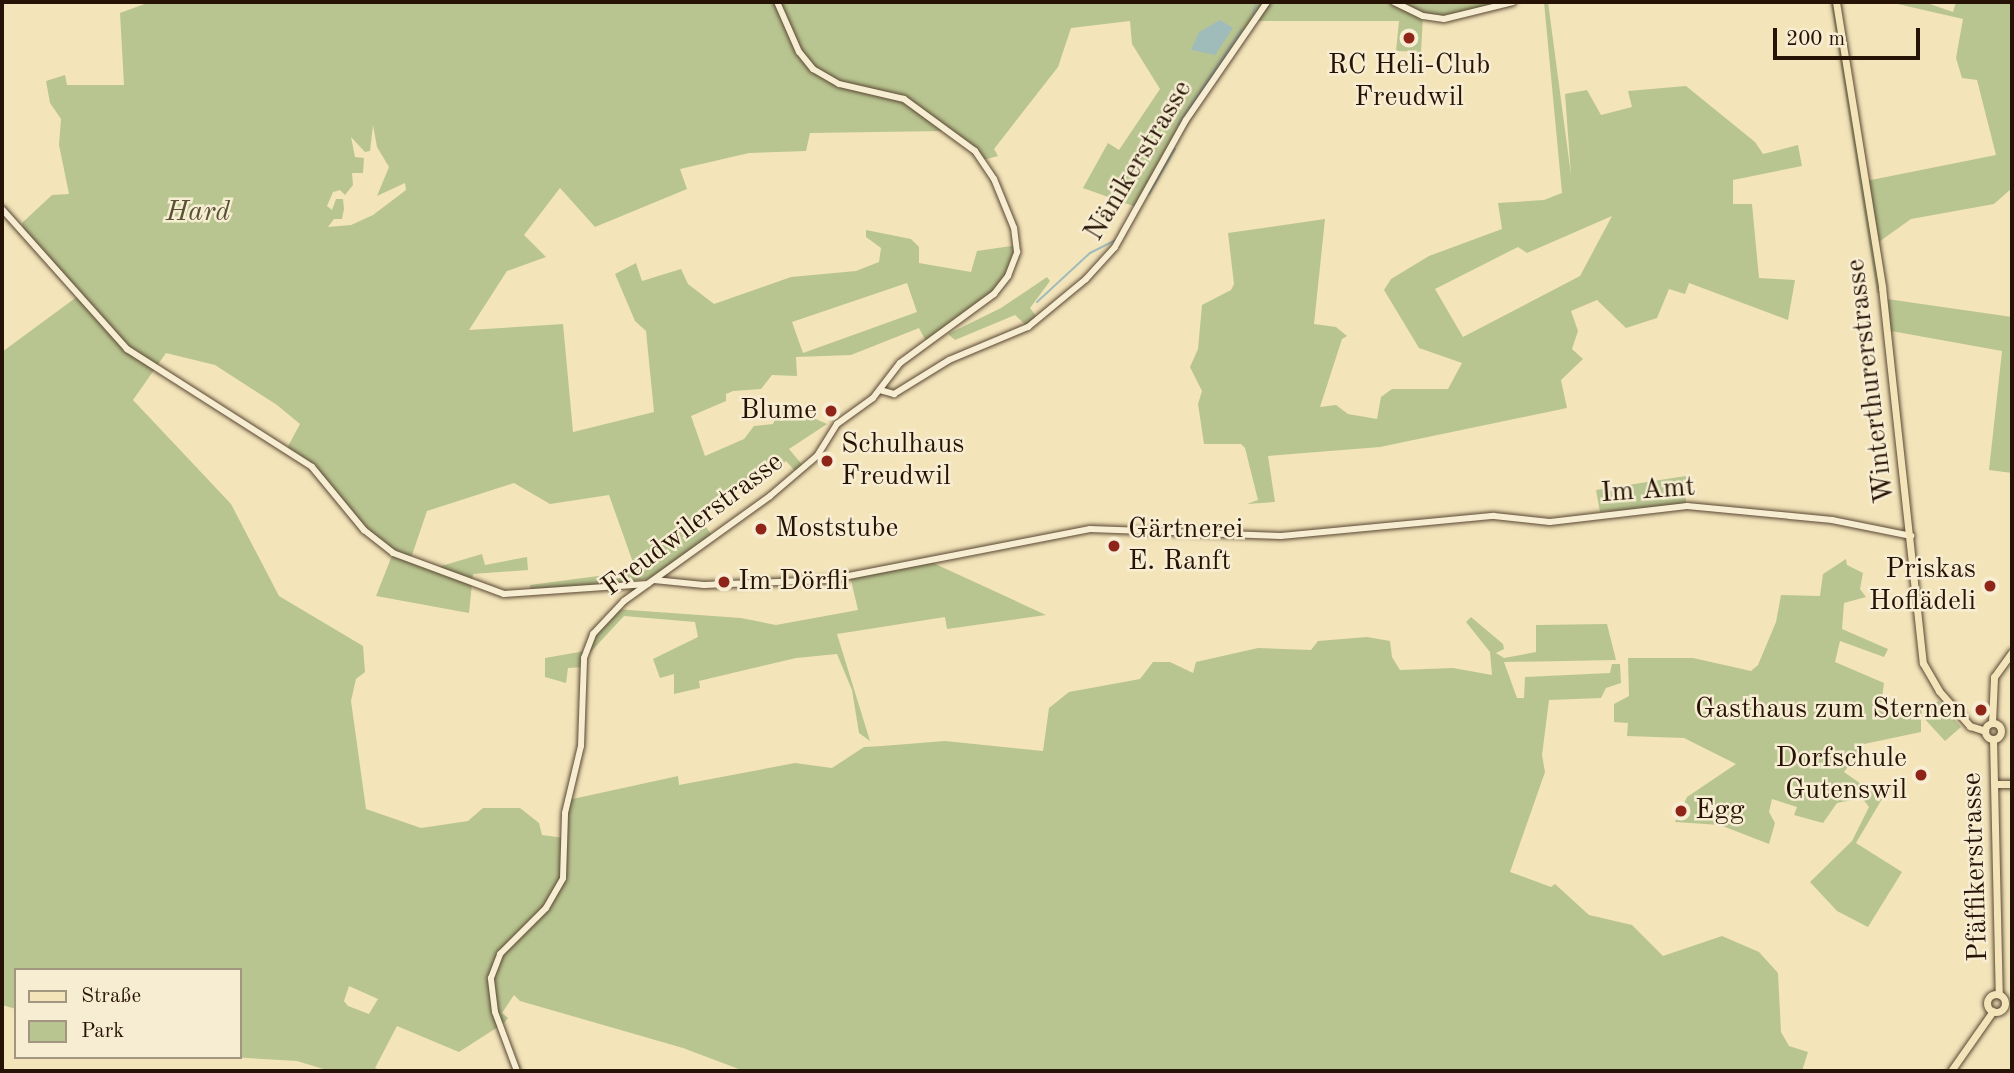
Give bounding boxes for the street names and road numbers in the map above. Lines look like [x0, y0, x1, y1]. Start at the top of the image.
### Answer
street label: Nänikerstrasse [1078, 75, 1200, 247]
street label: Winterthurerstrasse [1839, 257, 1903, 505]
street label: Freudwilerstrasse [596, 446, 790, 604]
street label: Im Amt [1600, 471, 1696, 511]
street label: Pfäffikerstrasse [1956, 772, 1996, 962]

